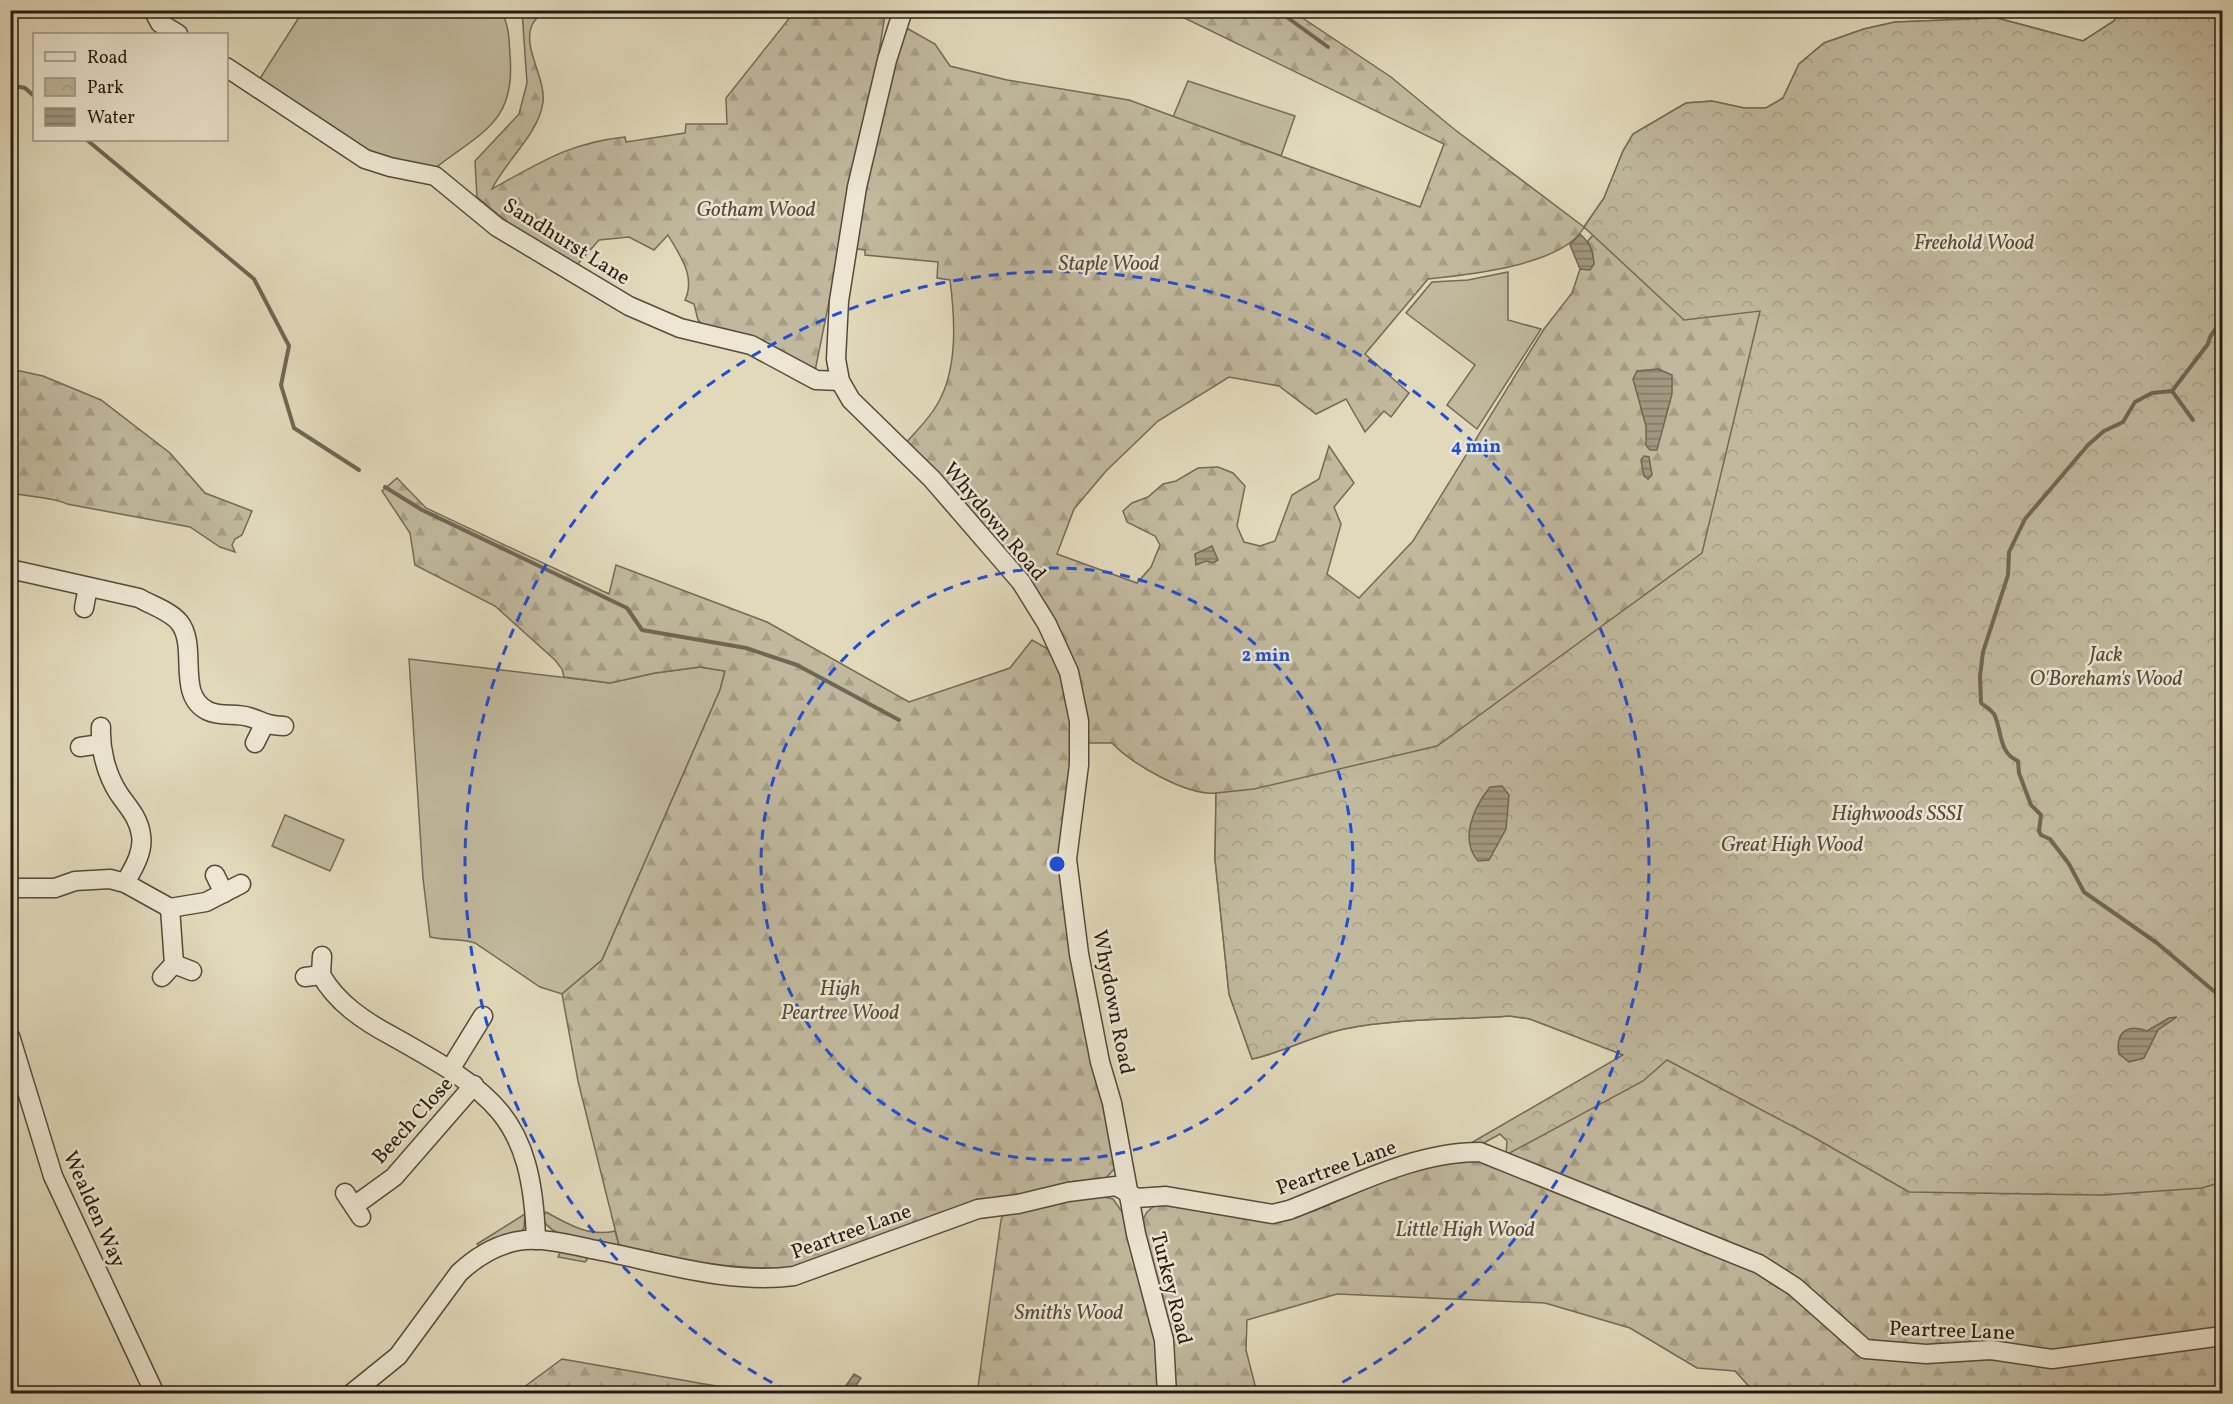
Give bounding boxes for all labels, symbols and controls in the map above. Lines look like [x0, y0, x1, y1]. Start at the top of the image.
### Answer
legend [33, 33, 228, 141]
text: Road [87, 46, 128, 71]
text: Park [87, 76, 124, 101]
text: Water [87, 106, 135, 131]
street label: Sandhurst Lane [497, 192, 635, 293]
park label: Gotham Wood [696, 196, 816, 225]
park label: Freehold Wood [1914, 229, 2034, 258]
park label: Staple Wood [1059, 250, 1159, 279]
text: 4 min [1451, 435, 1501, 460]
street label: Whydown Road [936, 456, 1052, 588]
park label: Jack O'Boreham's Wood [2029, 641, 2183, 694]
text: 2 min [1242, 644, 1290, 669]
park label: Highwoods SSSI [1831, 800, 1964, 829]
park label: Great High Wood [1721, 831, 1863, 860]
centre of rings [1047, 854, 1067, 874]
street label: Whydown Road [1084, 927, 1141, 1077]
park label: High Peartree Wood [781, 975, 899, 1028]
street label: Beech Close [366, 1071, 460, 1171]
street label: Peartree Lane [1272, 1133, 1401, 1204]
street label: Wealden Way [55, 1147, 133, 1273]
street label: Peartree Lane [787, 1197, 916, 1268]
park label: Little High Wood [1395, 1216, 1535, 1245]
street label: Turkey Road [1143, 1229, 1199, 1348]
park label: Smith's Wood [1015, 1299, 1123, 1328]
street label: Peartree Lane [1888, 1315, 2015, 1348]

